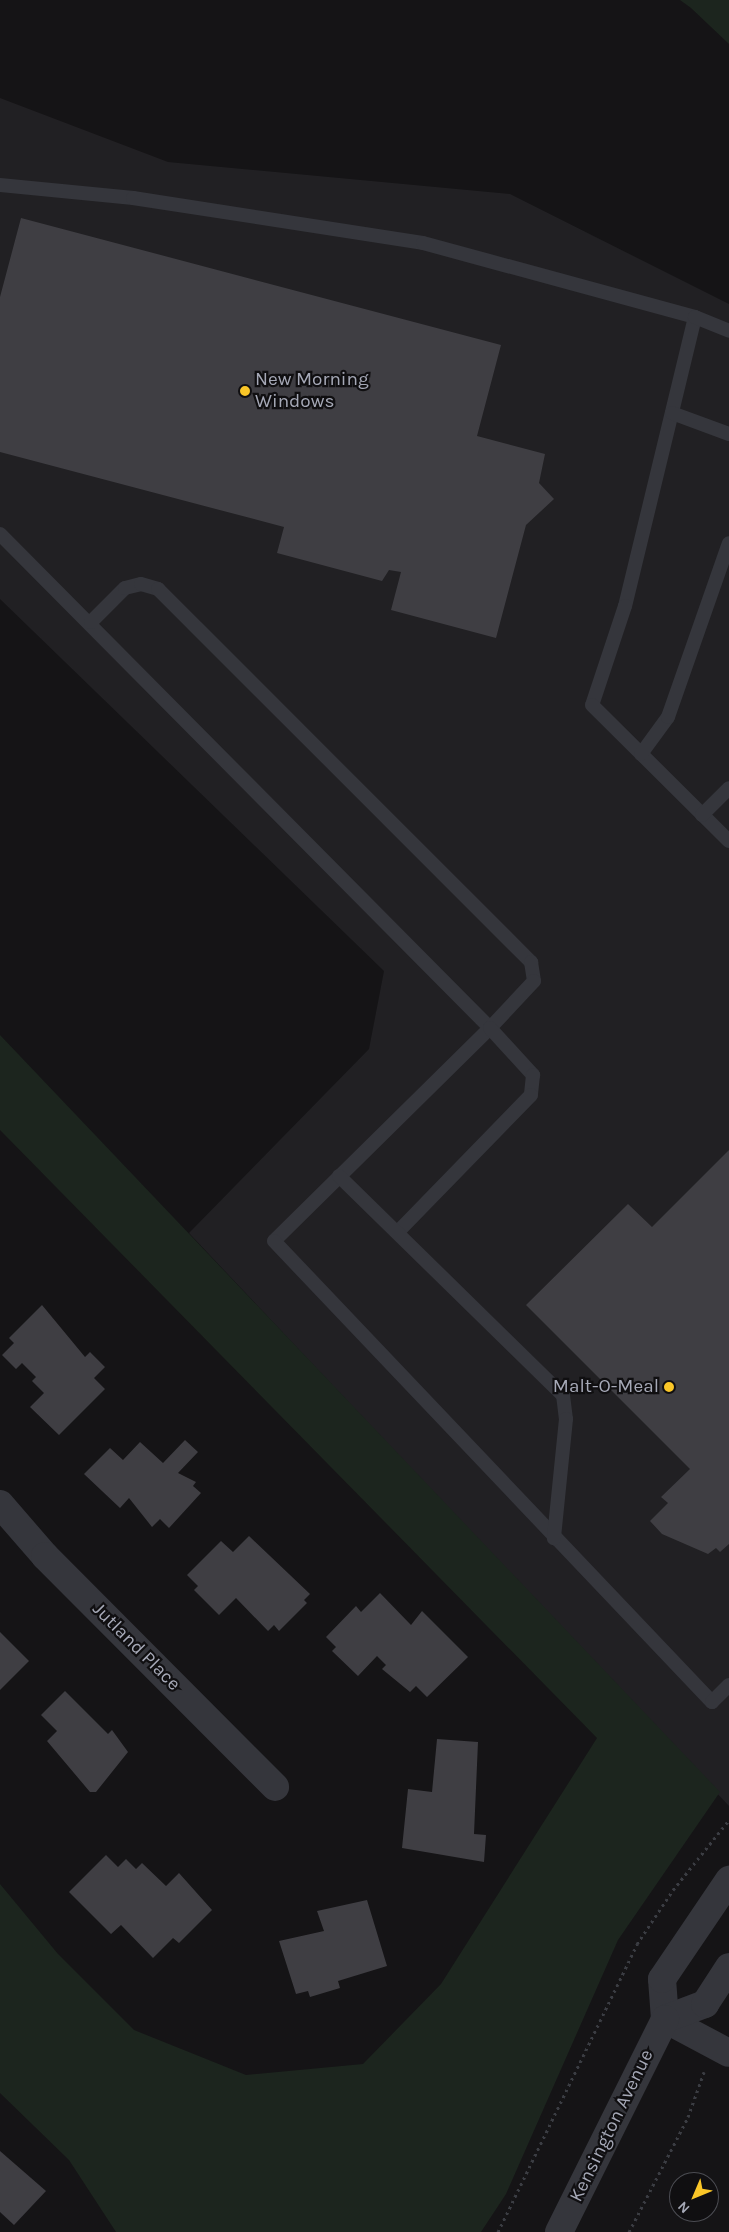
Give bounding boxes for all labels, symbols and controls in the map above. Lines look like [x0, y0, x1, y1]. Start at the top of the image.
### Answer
place label: New Morning Windows [255, 369, 369, 413]
marker: New Morning Windows [239, 385, 251, 397]
place label: Malt-O-Meal [553, 1376, 659, 1398]
marker: Malt-O-Meal [663, 1381, 675, 1393]
street label: Jutland Place [87, 1598, 185, 1696]
street label: Kensington Avenue [565, 2046, 659, 2206]
north arrow [669, 2172, 719, 2222]
text: N [674, 2198, 693, 2217]

